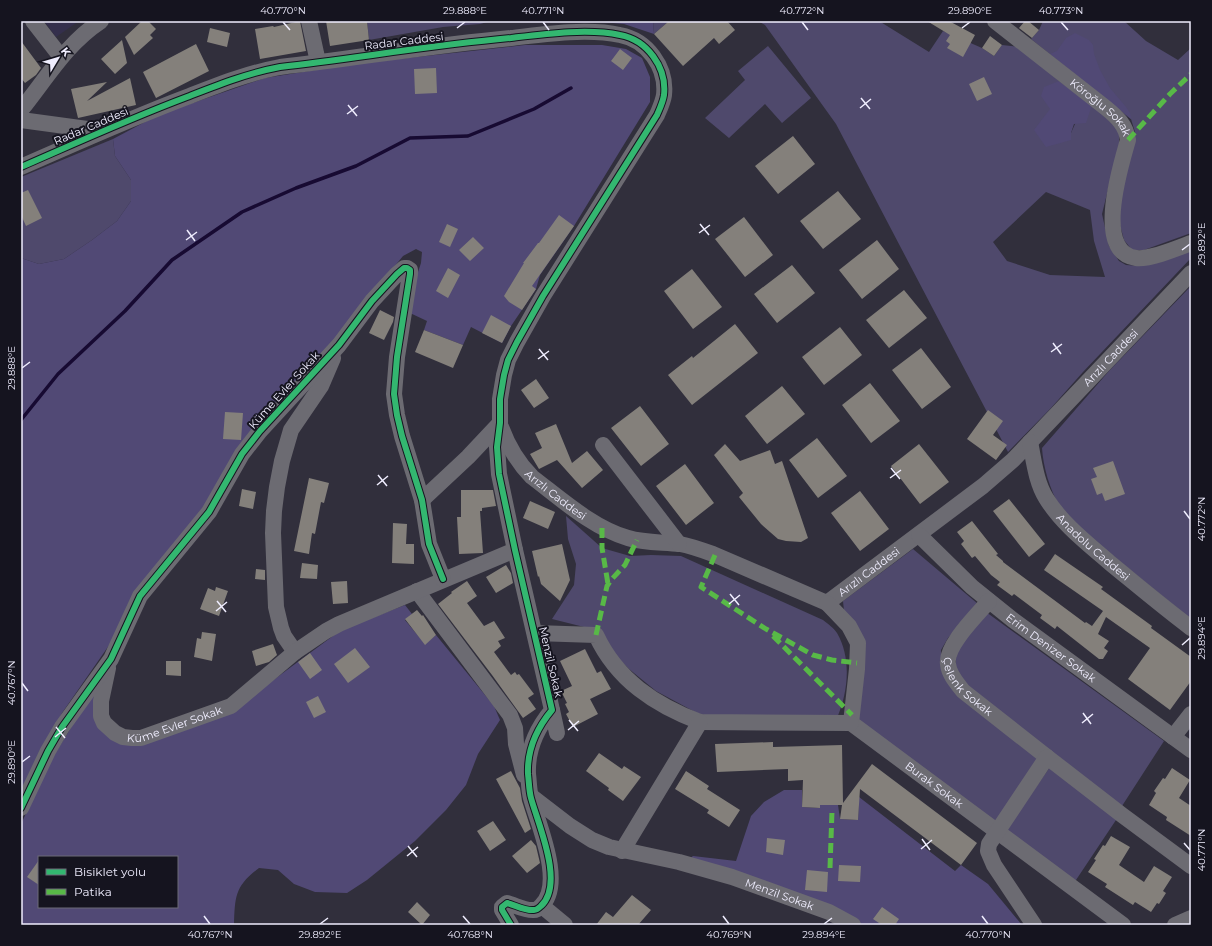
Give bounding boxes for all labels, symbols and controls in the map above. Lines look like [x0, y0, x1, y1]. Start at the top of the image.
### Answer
text: 40.770°N [260, 4, 306, 17]
text: 29.888°E [443, 4, 487, 17]
text: 40.771°N [522, 4, 564, 17]
text: 40.772°N [780, 4, 824, 17]
text: 29.890°E [948, 4, 992, 17]
text: 40.773°N [1039, 4, 1083, 17]
street label: Radar Caddesi [364, 29, 444, 53]
north arrow [38, 38, 78, 78]
text: K [58, 44, 74, 60]
street label: Köroğlu Sokak [1067, 75, 1134, 138]
street label: Radar Caddesi [52, 104, 130, 148]
text: 29.892°E [1195, 222, 1208, 265]
street label: Arızlı Caddesi [1080, 326, 1141, 389]
text: 29.888°E [5, 346, 18, 390]
street label: Küme Evler Sokak [246, 348, 323, 432]
street label: Arızlı Caddesi [522, 467, 589, 523]
text: 40.772°N [1195, 497, 1208, 541]
street label: Anadolu Caddesi [1054, 511, 1133, 583]
street label: Arızlı Caddesi [835, 544, 903, 599]
street label: Erim Denizer Sokak [1003, 610, 1099, 686]
text: 29.894°E [1195, 616, 1208, 660]
street label: Menzil Sokak [536, 625, 566, 699]
street label: Çelenk Sokak [941, 657, 996, 719]
text: 40.767°N [5, 660, 18, 706]
street label: Küme Evler Sokak [126, 703, 224, 745]
text: 29.890°E [5, 740, 18, 784]
street label: Burak Sokak [902, 759, 966, 811]
text: 40.771°N [1195, 829, 1208, 871]
legend [38, 856, 178, 908]
text: Bisiklet yolu [74, 864, 146, 879]
street label: Menzil Sokak [743, 875, 816, 913]
text: Patika [74, 884, 112, 899]
text: 40.767°N [187, 928, 233, 941]
text: 29.892°E [299, 928, 342, 941]
text: 40.768°N [447, 928, 493, 941]
text: 40.769°N [706, 928, 752, 941]
text: 29.894°E [802, 928, 846, 941]
text: 40.770°N [965, 928, 1011, 941]

